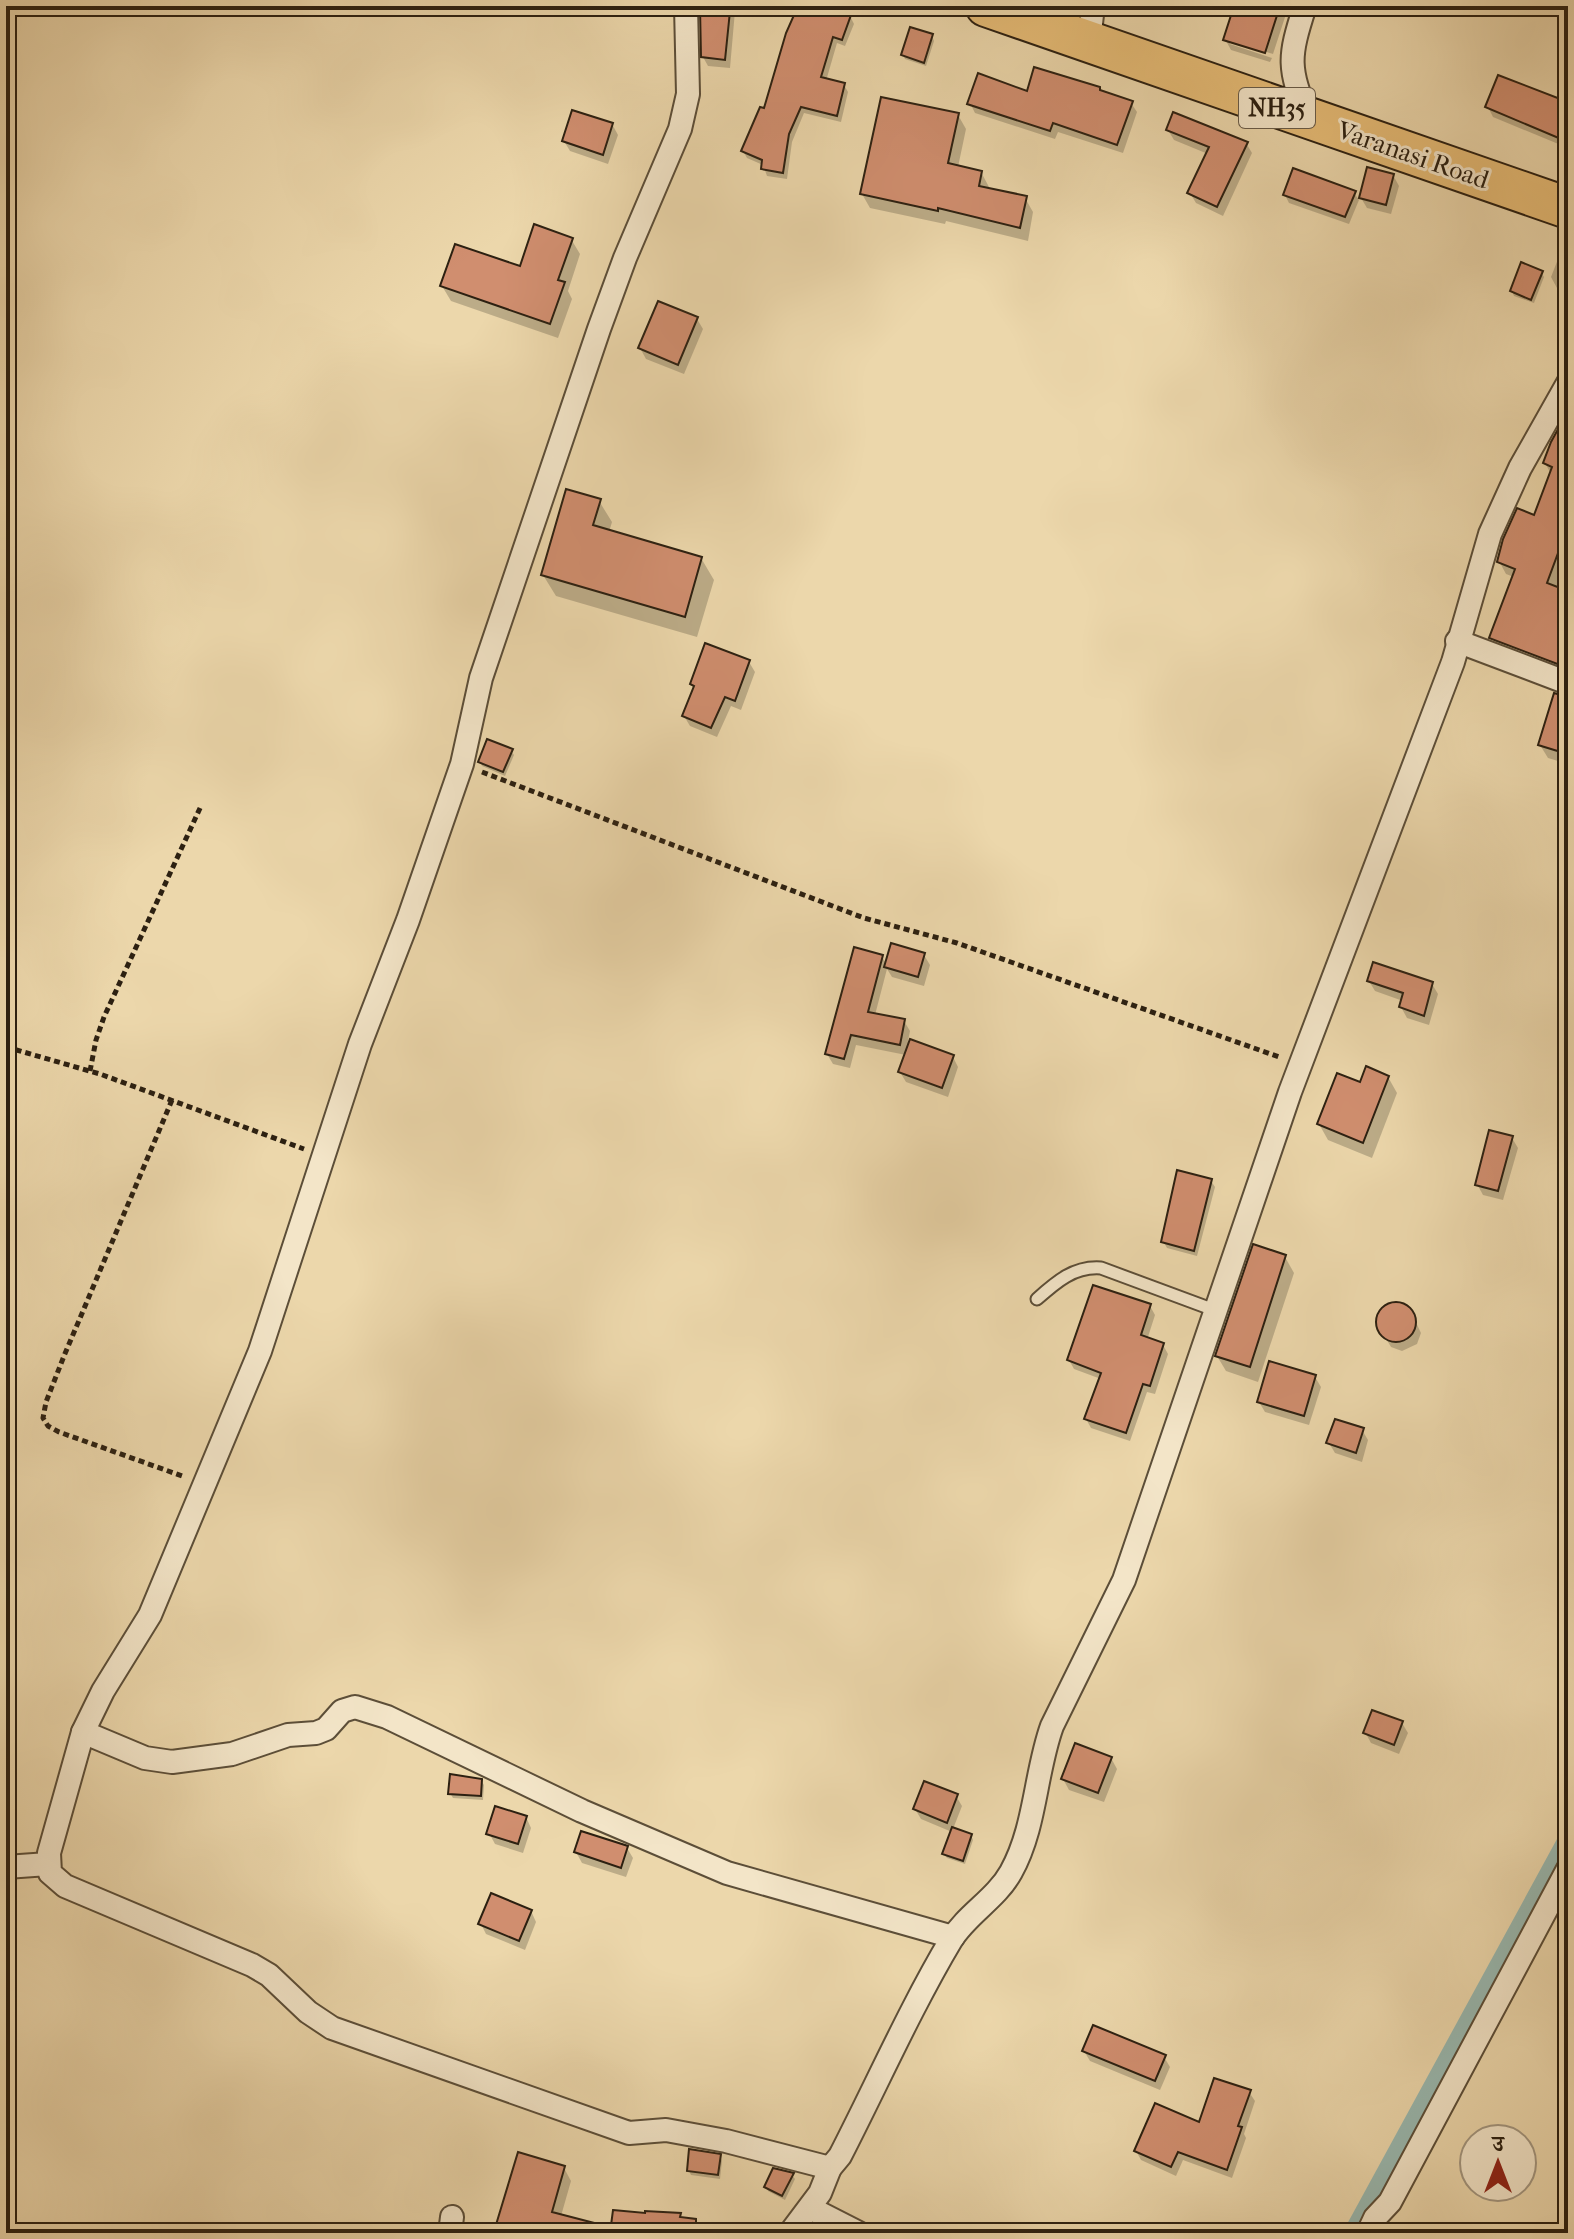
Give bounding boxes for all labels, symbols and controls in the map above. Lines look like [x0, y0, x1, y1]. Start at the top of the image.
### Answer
road number: NH35 [1239, 88, 1315, 128]
street label: Varanasi Road [1332, 114, 1494, 196]
north arrow [1458, 2123, 1538, 2203]
text: उ [1490, 2131, 1505, 2157]

